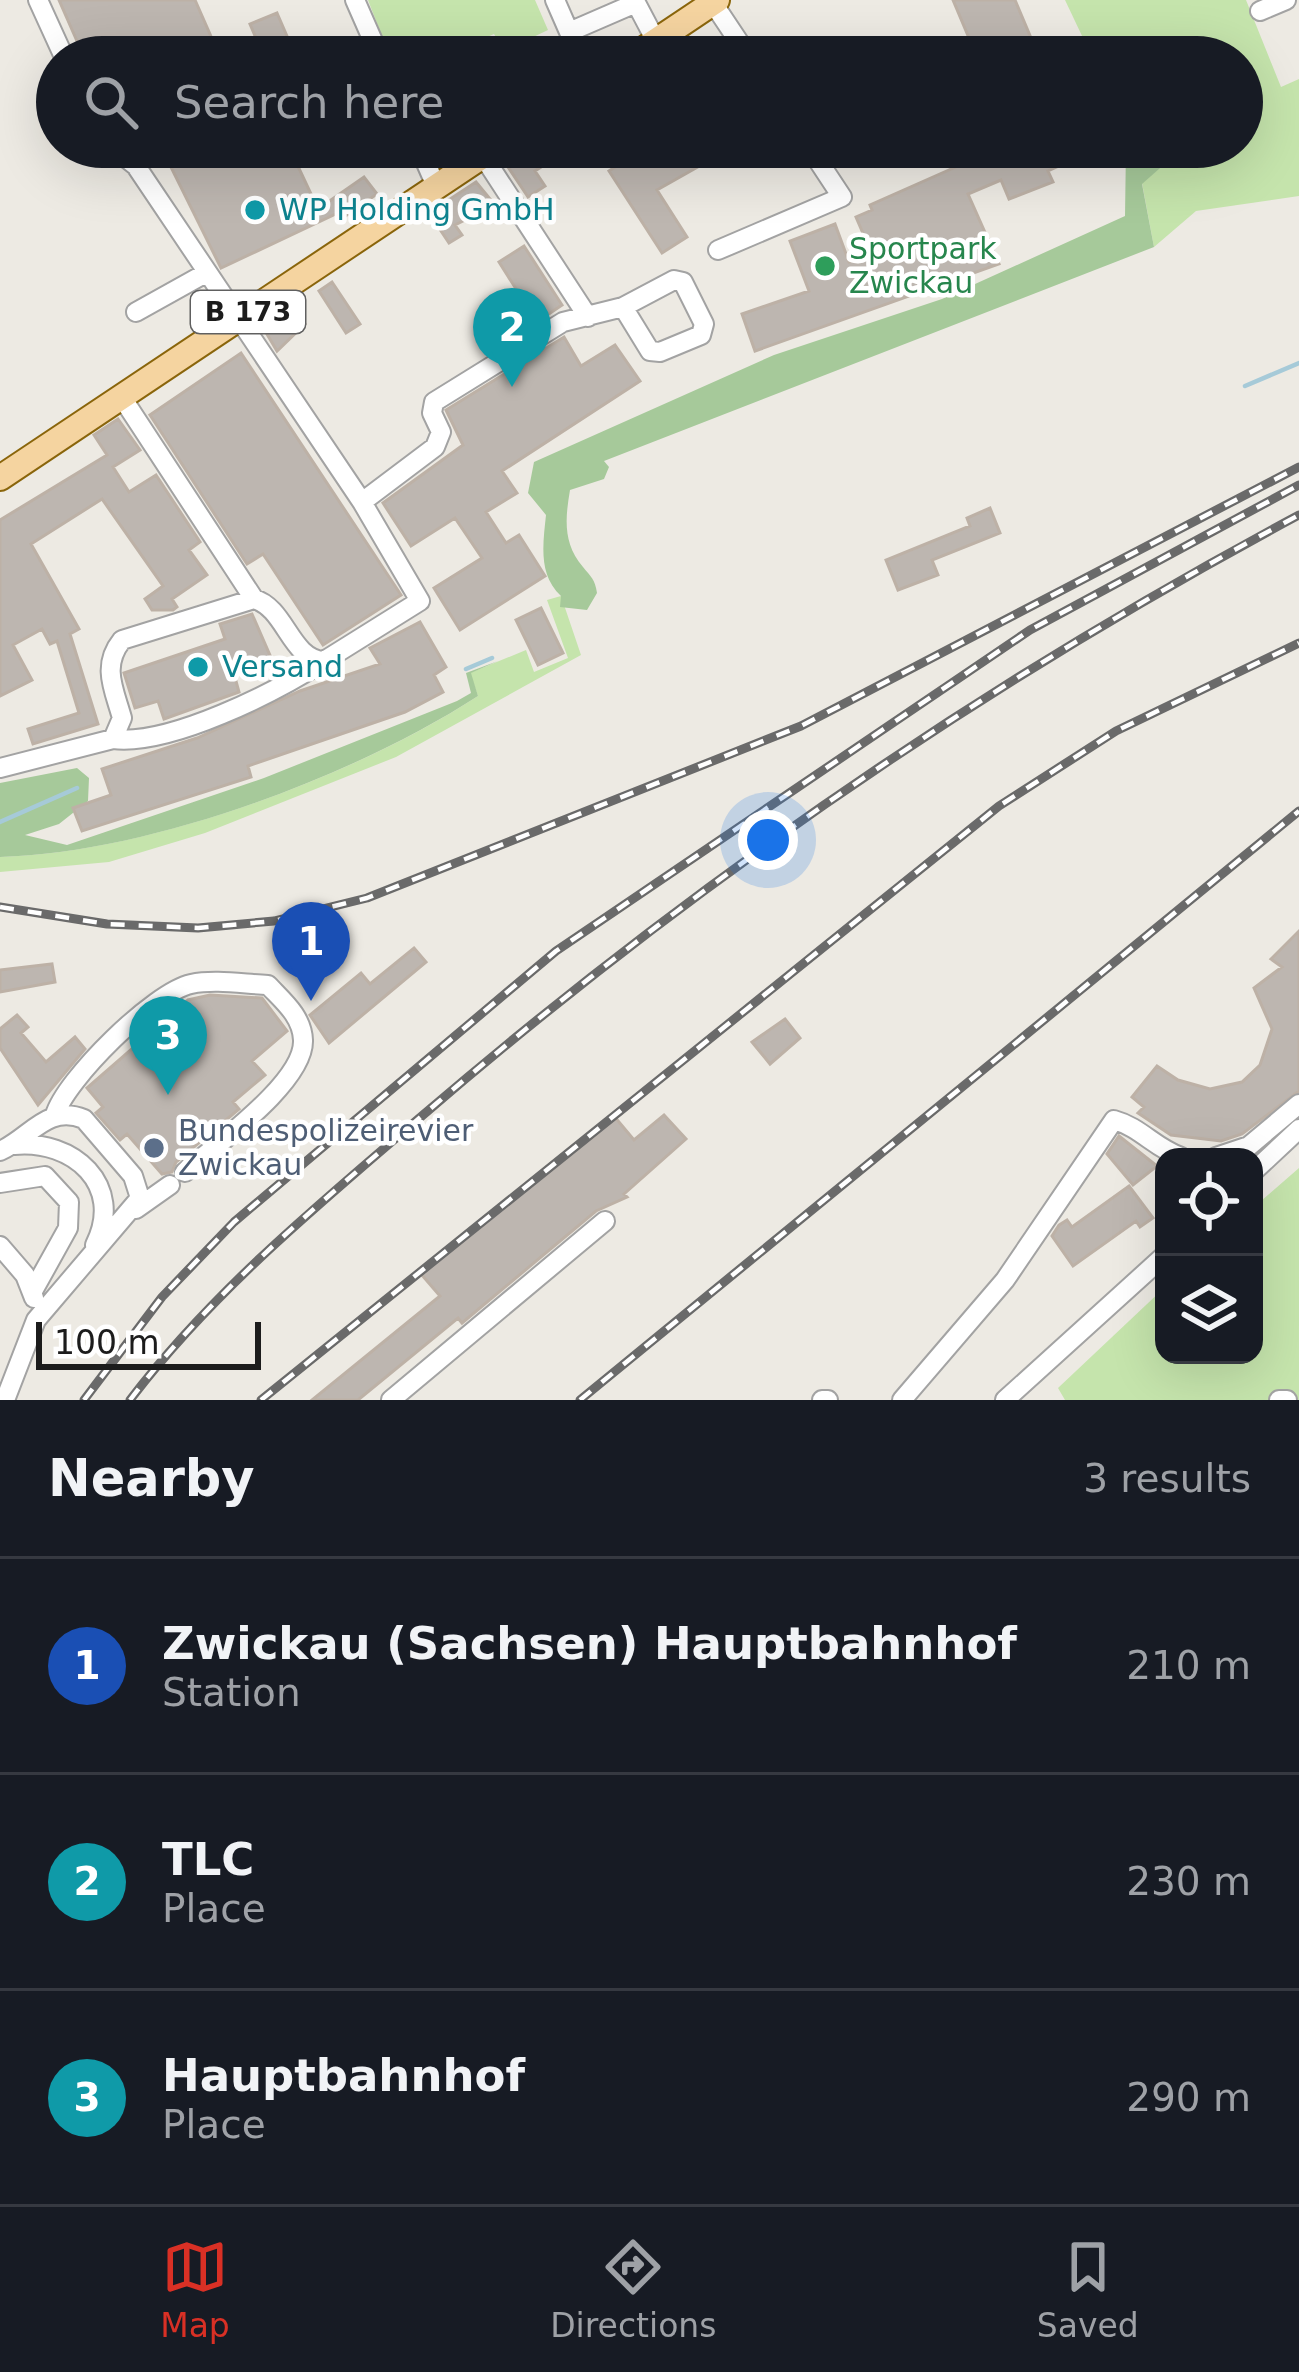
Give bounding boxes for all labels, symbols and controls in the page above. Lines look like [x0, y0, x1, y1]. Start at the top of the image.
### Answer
search box [36, 36, 1263, 168]
icon: search [78, 69, 144, 135]
text: Search here [174, 76, 444, 129]
place label: WP Holding GmbH [279, 192, 555, 227]
marker: WP Holding GmbH [242, 197, 268, 223]
place label: Sportpark Zwickau [849, 231, 997, 300]
marker: Sportpark Zwickau [812, 253, 838, 279]
pin: 2 [473, 288, 551, 387]
road number: B 173 [191, 291, 305, 333]
place label: Versand [222, 649, 343, 684]
marker: Versand [185, 654, 211, 680]
your location [738, 810, 798, 870]
pin: 1 [272, 902, 350, 1001]
pin: 3 [129, 996, 207, 1095]
place label: Bundespolizeirevier Zwickau [178, 1113, 474, 1182]
marker: Bundespolizeirevier Zwickau [141, 1135, 167, 1161]
map controls [1155, 1148, 1263, 1364]
button: locate [1155, 1148, 1263, 1256]
button: layers [1155, 1256, 1263, 1364]
scale bar [36, 1316, 261, 1369]
text: 100 m [54, 1323, 160, 1362]
text: Nearby [48, 1449, 255, 1508]
text: 3 results [1083, 1456, 1251, 1501]
text: Zwickau (Sachsen) Hauptbahnhof [162, 1617, 1017, 1670]
text: 1 [73, 1643, 101, 1688]
text: 210 m [1126, 1643, 1251, 1688]
text: Station [162, 1670, 301, 1715]
text: TLC [162, 1833, 254, 1886]
text: 2 [73, 1859, 101, 1904]
text: 230 m [1126, 1859, 1251, 1904]
text: Place [162, 1886, 266, 1931]
text: Hauptbahnhof [162, 2049, 525, 2102]
text: 3 [73, 2075, 101, 2120]
text: 290 m [1126, 2075, 1251, 2120]
text: Place [162, 2102, 266, 2147]
tab: Map [160, 2234, 230, 2345]
tab: Directions [550, 2234, 716, 2345]
tab: Saved [1037, 2234, 1139, 2345]

